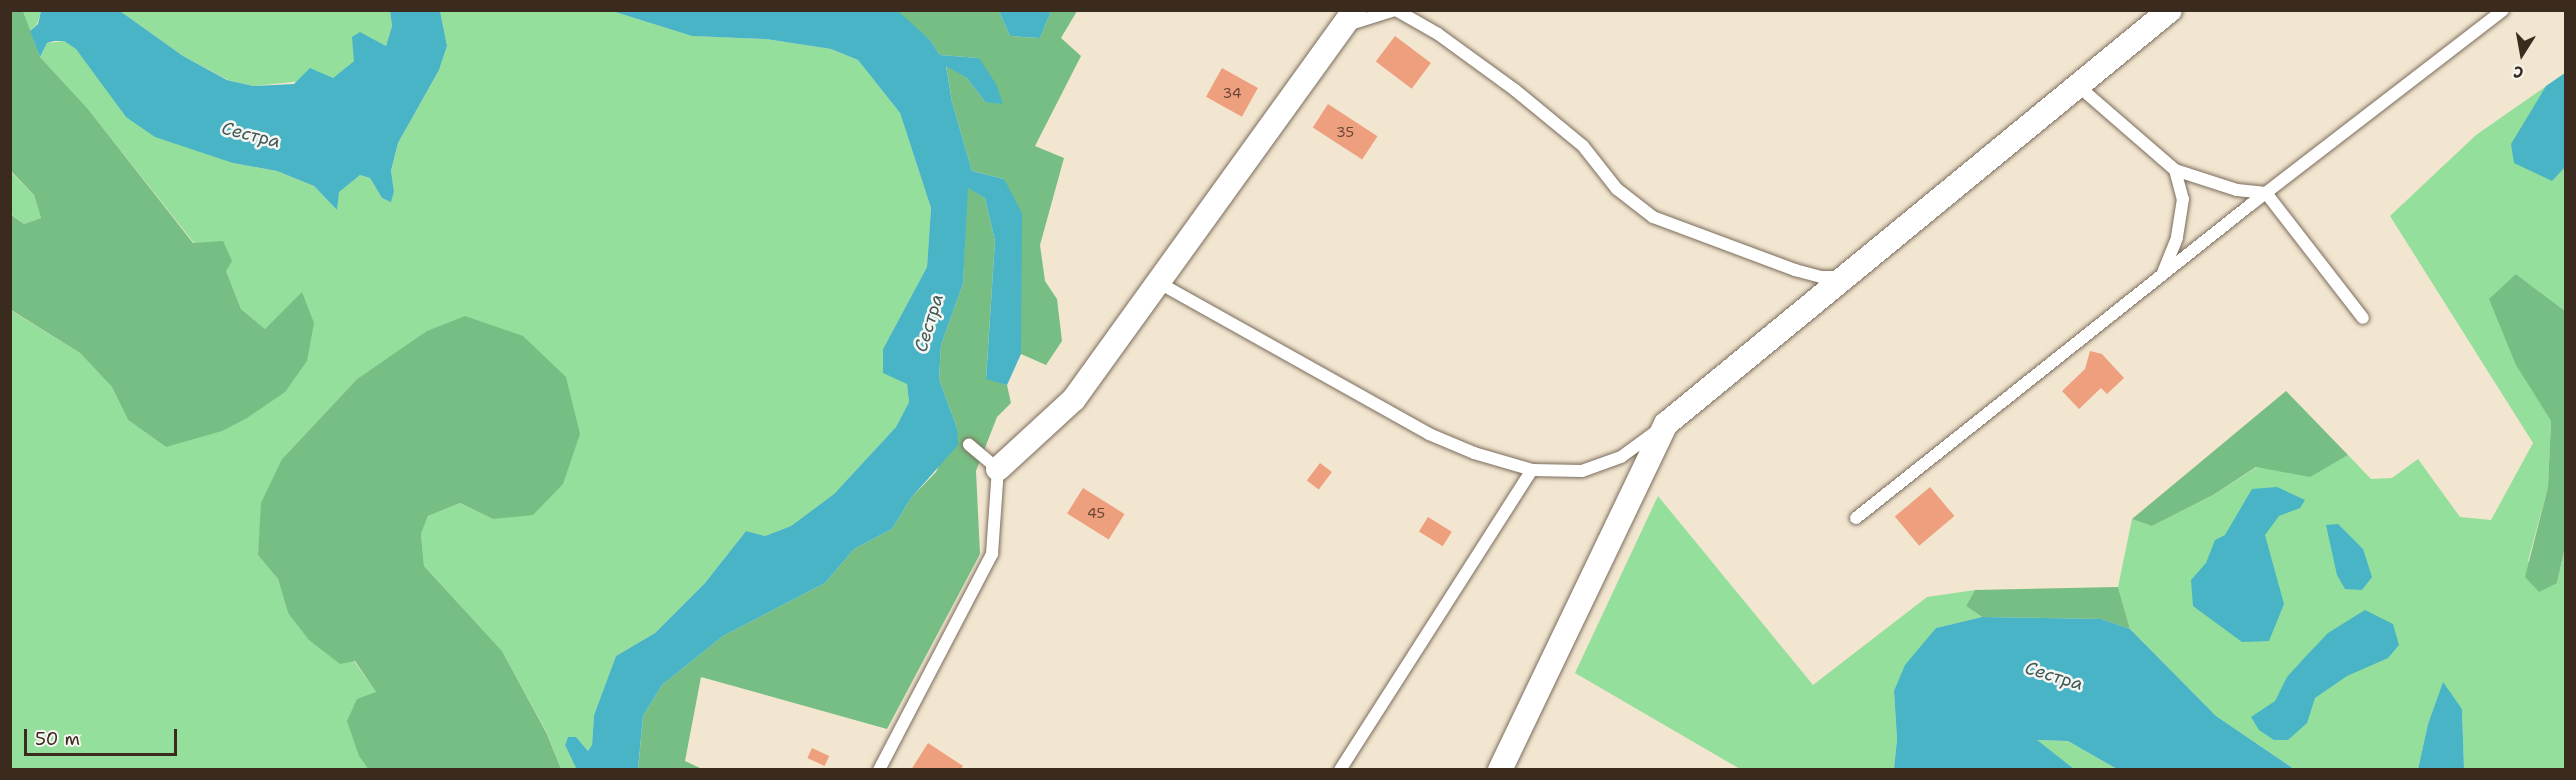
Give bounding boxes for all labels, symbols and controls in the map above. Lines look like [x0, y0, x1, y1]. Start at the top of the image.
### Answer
north arrow [2492, 24, 2552, 84]
text: С [2512, 61, 2525, 83]
house number: 34 [1222, 85, 1242, 101]
water label: Сестра [219, 117, 283, 153]
house number: 35 [1336, 124, 1354, 140]
water label: Сестра [910, 291, 948, 355]
house number: 45 [1087, 505, 1105, 521]
water label: Сестра [2022, 657, 2086, 695]
scale bar [27, 717, 180, 755]
text: 50 m [35, 727, 80, 751]

